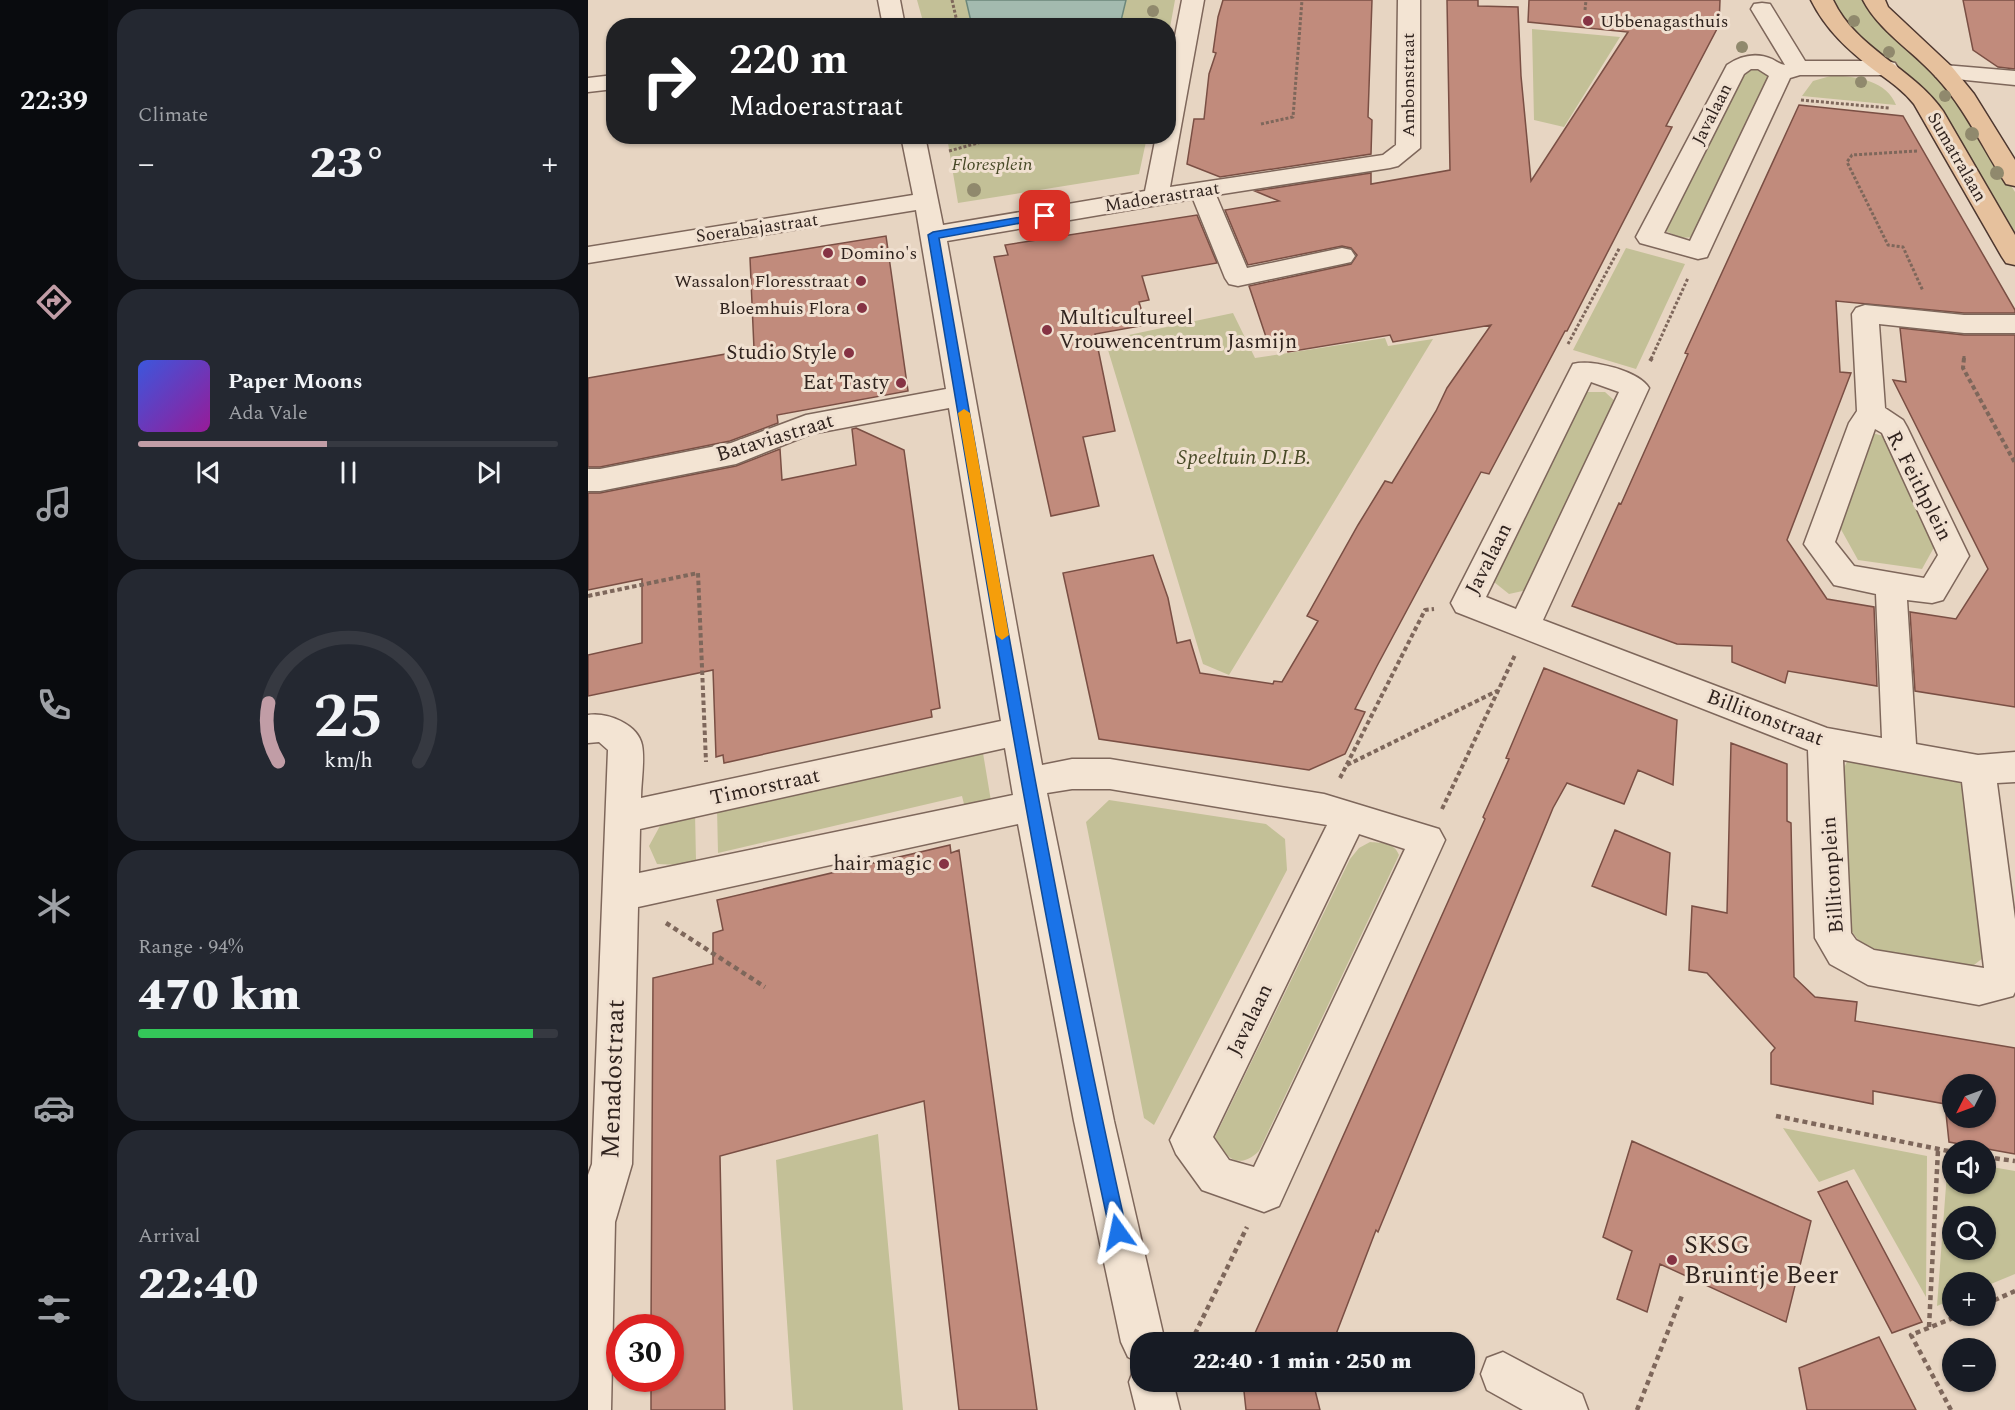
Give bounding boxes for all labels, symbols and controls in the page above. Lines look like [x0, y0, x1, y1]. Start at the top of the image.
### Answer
place label: Ubbenagasthuis [1600, 8, 1729, 35]
marker: Ubbenagasthuis [1581, 14, 1595, 28]
text: 220 m [729, 29, 848, 92]
street label: Ambonstraat [1395, 33, 1422, 137]
icon: right [630, 42, 708, 120]
street label: Javalaan [1685, 78, 1739, 150]
text: 22:39 [20, 80, 88, 122]
text: Madoerastraat [729, 86, 903, 128]
text: Climate [138, 100, 208, 130]
street label: Sumatralaan [1920, 107, 1994, 207]
text: 23° [310, 129, 386, 198]
text: − [138, 139, 155, 189]
text: + [541, 139, 558, 189]
park label: Floresplein [951, 151, 1033, 178]
street label: Madoerastraat [1102, 175, 1222, 219]
pin [1019, 190, 1070, 241]
icon: arrive [1028, 199, 1061, 232]
street label: Soerabajastraat [694, 206, 820, 250]
place label: Domino's [840, 240, 917, 267]
marker: Domino's [821, 246, 835, 260]
place label: Wassalon Floresstraat [674, 268, 849, 295]
marker: Wassalon Floresstraat [854, 274, 868, 288]
icon: directions [33, 281, 75, 323]
place label: Bloemhuis Flora [719, 295, 850, 322]
marker: Bloemhuis Flora [855, 301, 869, 315]
place label: Multicultureel Vrouwencentrum Jasmijn [1059, 302, 1297, 358]
marker: Multicultureel Vrouwencentrum Jasmijn [1040, 323, 1054, 337]
place label: Studio Style [726, 337, 837, 369]
marker: Studio Style [842, 346, 856, 360]
text: Paper Moons [228, 365, 363, 398]
place label: Eat Tasty [802, 367, 890, 399]
marker: Eat Tasty [894, 376, 908, 390]
text: Ada Vale [228, 398, 308, 428]
street label: Bataviastraat [712, 405, 838, 471]
street label: R. Feithplein [1877, 425, 1961, 547]
park label: Speeltuin D.I.B. [1177, 442, 1311, 474]
icon: previous [192, 456, 225, 489]
icon: pause [332, 456, 365, 489]
icon: next [472, 456, 505, 489]
icon: music [33, 483, 75, 525]
street label: Javalaan [1457, 517, 1521, 601]
text: 25 [313, 670, 383, 765]
street label: Billitonstraat [1702, 681, 1828, 755]
icon: phone [33, 684, 75, 726]
text: km/h [324, 744, 372, 777]
street label: Timorstraat [707, 760, 823, 814]
street label: Billitonplein [1813, 815, 1853, 935]
place label: hair magic [833, 848, 932, 880]
marker: hair magic [937, 857, 951, 871]
icon: climate [33, 885, 75, 927]
text: Range · 94% [138, 932, 243, 962]
text: 470 km [138, 961, 300, 1030]
street label: Javalaan [1219, 978, 1281, 1062]
street label: Menadostraat [590, 999, 636, 1159]
north arrow [1942, 1074, 1996, 1128]
map controls [1942, 1074, 1996, 1392]
icon: car [33, 1087, 75, 1129]
button: sound [1942, 1140, 1996, 1194]
position arrow [1086, 1200, 1150, 1264]
button: search [1942, 1206, 1996, 1260]
text: Arrival [138, 1221, 200, 1251]
place label: SKSG Bruintje Beer [1684, 1225, 1839, 1295]
text: 22:40 [138, 1250, 259, 1319]
marker: SKSG Bruintje Beer [1665, 1253, 1679, 1267]
button: + [1942, 1272, 1996, 1326]
icon: filters [33, 1288, 75, 1330]
speed limit sign: 30 [606, 1314, 684, 1392]
button: − [1942, 1338, 1996, 1392]
text: 22:40 · 1 min · 250 m [1193, 1345, 1412, 1378]

